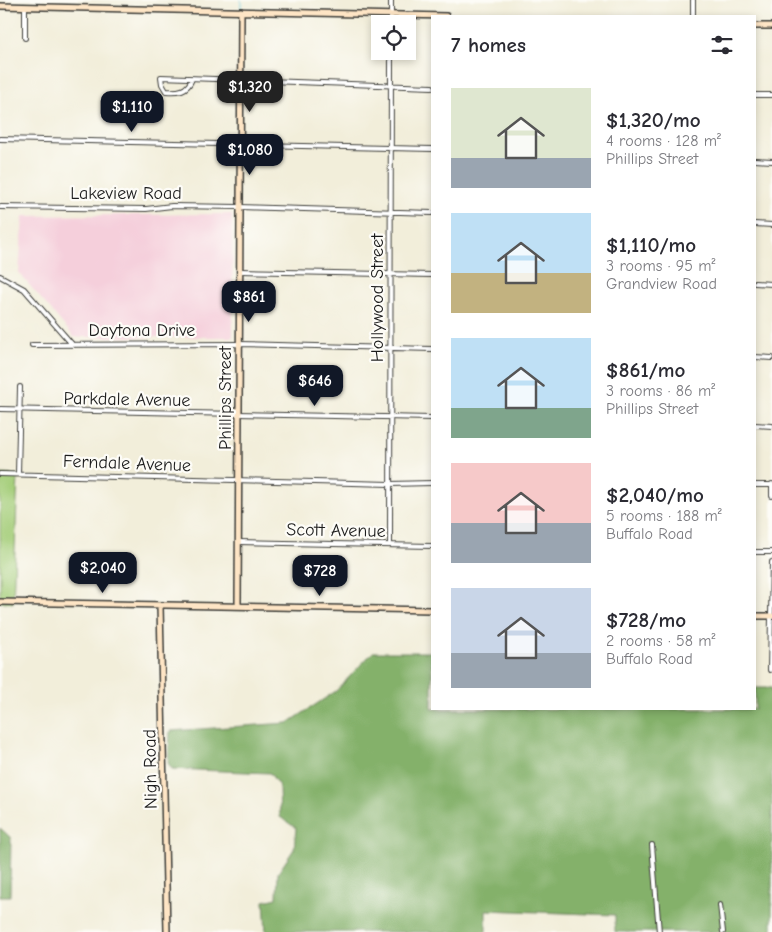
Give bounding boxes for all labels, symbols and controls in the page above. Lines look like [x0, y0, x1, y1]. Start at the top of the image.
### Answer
map controls [371, 15, 416, 60]
button: locate [371, 15, 416, 60]
icon: filters [708, 31, 736, 59]
text: 7 homes [451, 33, 526, 57]
pin: $1,320 [209, 70, 291, 113]
text: $1,320 [228, 78, 272, 96]
pin: $1,110 [91, 90, 173, 133]
text: $1,110 [112, 98, 152, 116]
icon: home [491, 108, 551, 168]
text: $1,320/mo [606, 108, 701, 132]
text: 4 rooms · 128 m² [606, 132, 721, 150]
pin: $1,080 [209, 134, 291, 176]
text: $1,080 [227, 141, 273, 159]
text: Phillips Street [606, 150, 698, 168]
street label: Lakeview Road [70, 183, 182, 204]
street label: Hollywood Street [367, 233, 388, 362]
icon: home [491, 233, 551, 293]
text: $1,110/mo [606, 233, 696, 257]
text: 3 rooms · 95 m² [606, 257, 716, 275]
text: Grandview Road [606, 275, 717, 293]
pin: $861 [219, 280, 279, 323]
text: $861 [233, 288, 265, 306]
street label: Daytona Drive [89, 320, 195, 341]
street label: Phillips Street [215, 345, 236, 450]
icon: home [491, 358, 551, 418]
text: $861/mo [606, 358, 685, 382]
pin: $646 [285, 364, 345, 407]
text: $646 [298, 372, 332, 390]
text: 3 rooms · 86 m² [606, 382, 715, 400]
street label: Parkdale Avenue [63, 388, 191, 411]
text: Phillips Street [606, 400, 698, 418]
street label: Ferndale Avenue [63, 451, 191, 476]
icon: home [491, 483, 551, 543]
text: $2,040/mo [606, 483, 704, 507]
text: 5 rooms · 188 m² [606, 507, 722, 525]
street label: Scott Avenue [286, 519, 386, 542]
text: Buffalo Road [606, 525, 693, 543]
pin: $2,040 [62, 552, 144, 594]
pin: $728 [290, 554, 350, 597]
text: $2,040 [80, 559, 126, 577]
text: $728 [304, 562, 337, 580]
icon: home [491, 608, 551, 668]
text: $728/mo [606, 608, 686, 632]
text: 2 rooms · 58 m² [606, 632, 716, 650]
text: Buffalo Road [606, 650, 693, 668]
street label: Nigh Road [139, 729, 162, 809]

